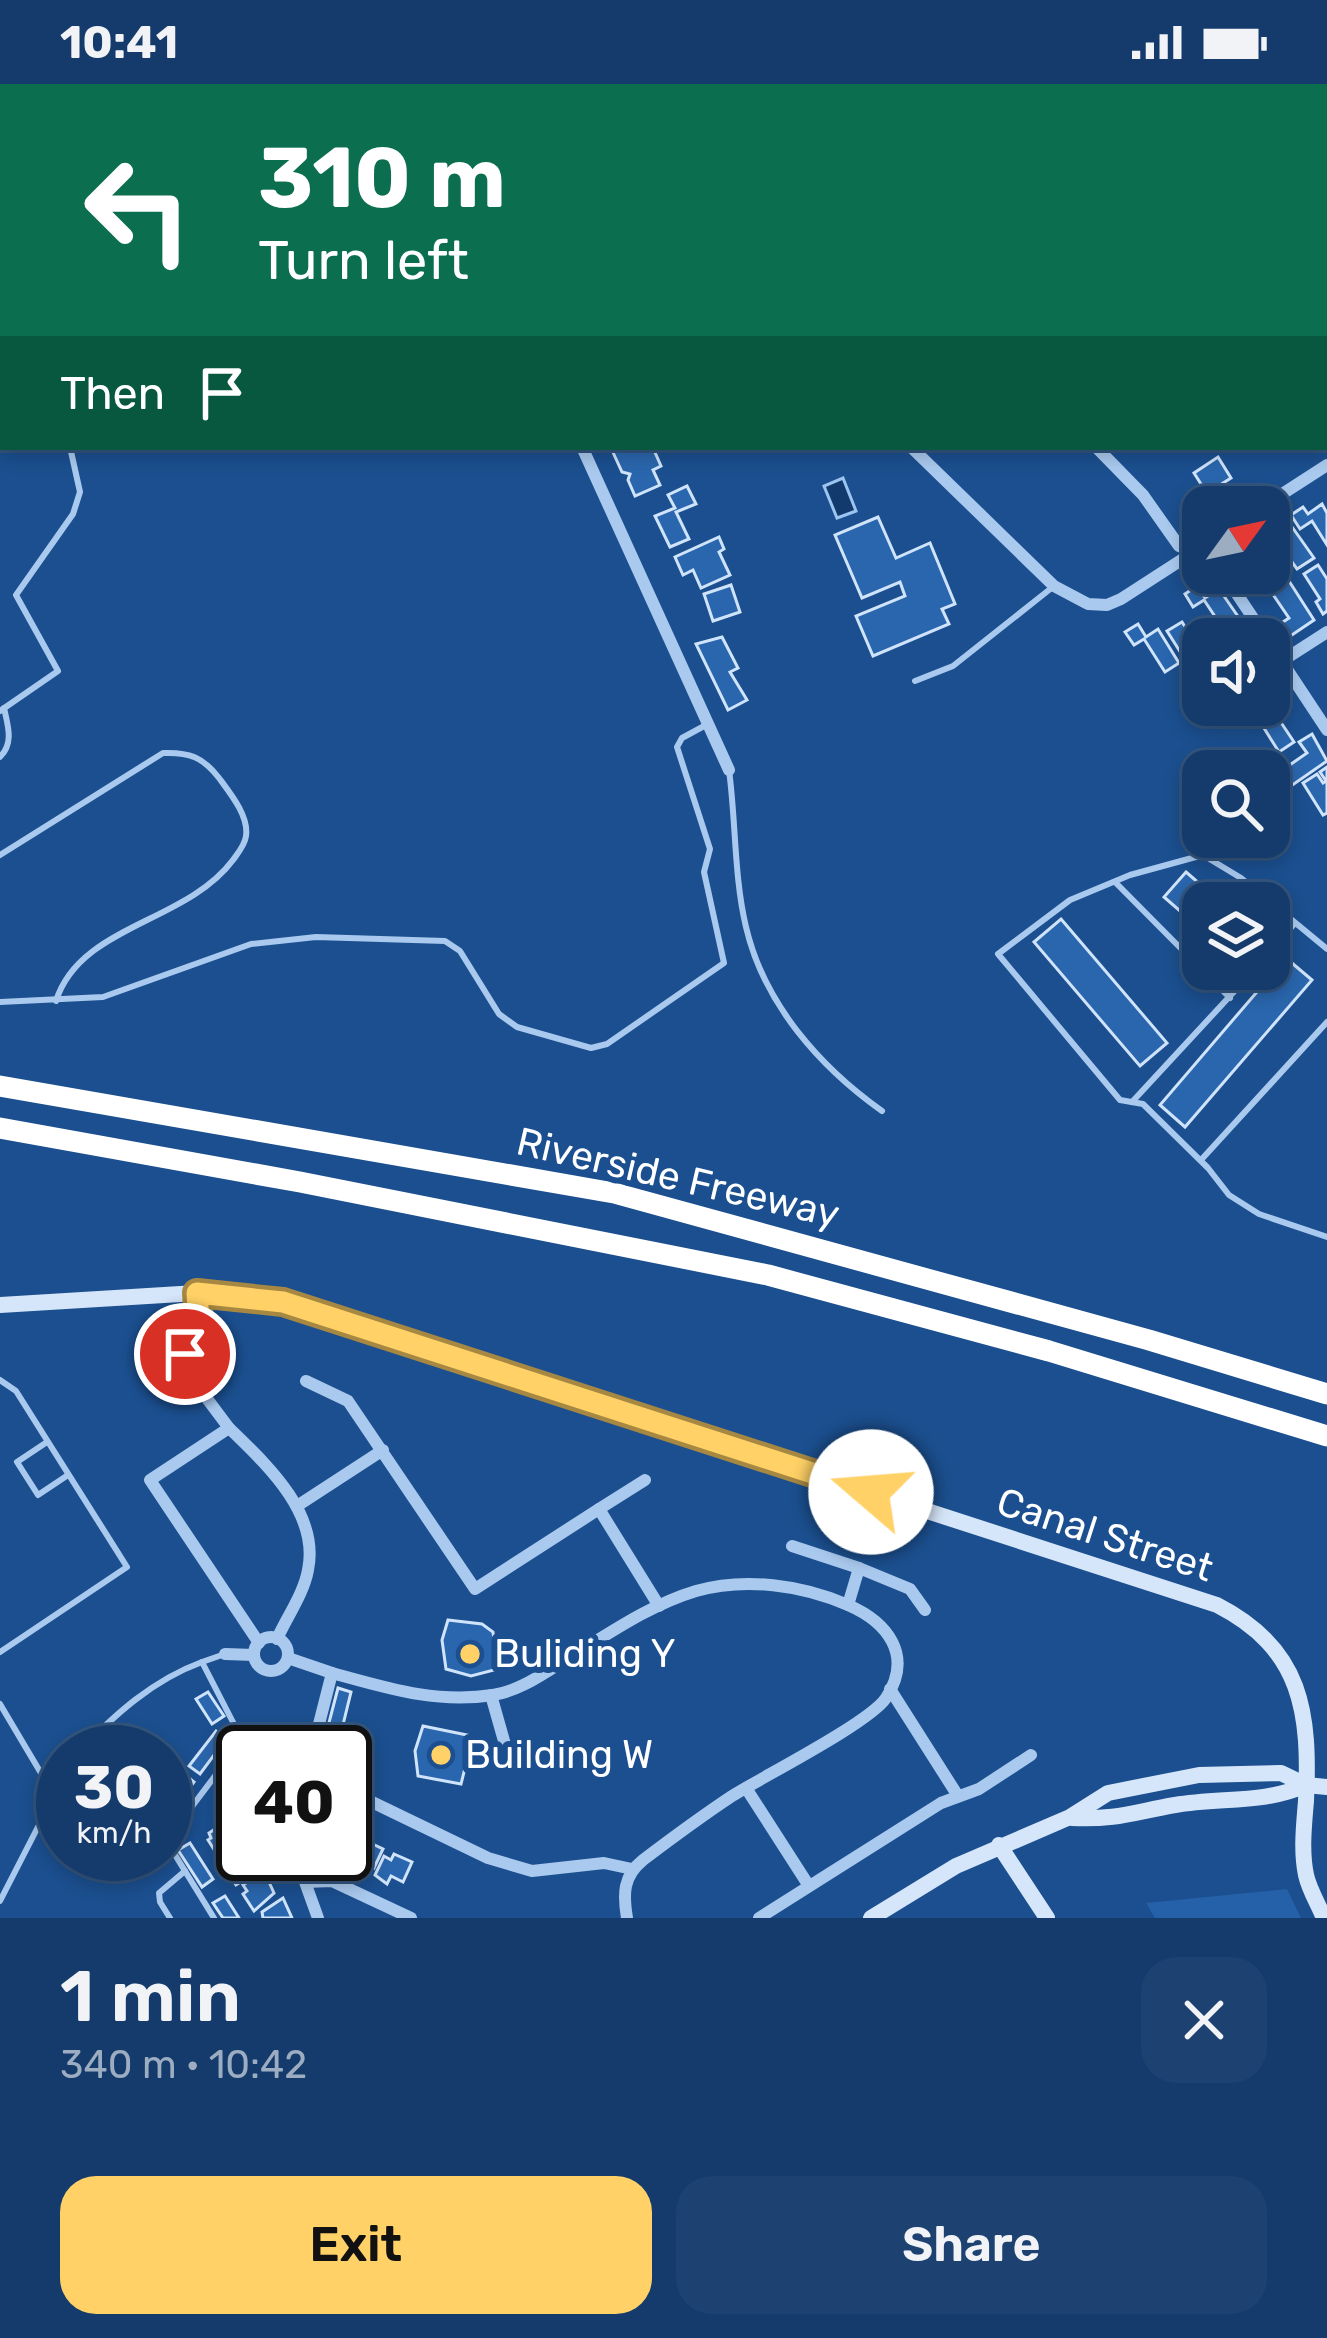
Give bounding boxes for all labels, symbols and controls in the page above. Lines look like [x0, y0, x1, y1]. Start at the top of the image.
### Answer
text: 10:41 [60, 16, 178, 69]
text: 310 m [258, 128, 506, 228]
icon: left [60, 132, 216, 288]
text: Turn left [258, 229, 469, 293]
icon: arrive [189, 360, 255, 426]
text: Then [60, 367, 165, 420]
north arrow [1182, 486, 1290, 594]
map controls [1182, 486, 1290, 990]
button: sound [1182, 618, 1290, 726]
button: search [1182, 750, 1290, 858]
button: layers [1182, 882, 1290, 990]
street label: Riverside Freeway [512, 1119, 844, 1237]
pin [134, 1303, 236, 1405]
icon: arrive [152, 1321, 218, 1387]
position arrow [808, 1429, 934, 1555]
street label: Canal Street [991, 1478, 1219, 1592]
place label: Buliding Y [494, 1631, 676, 1677]
marker: Buliding Y [457, 1641, 483, 1667]
speed limit sign: 40 [216, 1725, 372, 1881]
place label: Building W [465, 1732, 653, 1778]
marker: Building W [428, 1742, 454, 1768]
text: 30 [74, 1752, 154, 1823]
text: km/h [77, 1815, 151, 1851]
text: 1 min [60, 1954, 241, 2039]
button: close [1141, 1957, 1267, 2083]
text: 340 m · 10:42 [60, 2042, 307, 2088]
button: Exit [60, 2176, 652, 2314]
button: Share [676, 2176, 1267, 2314]

